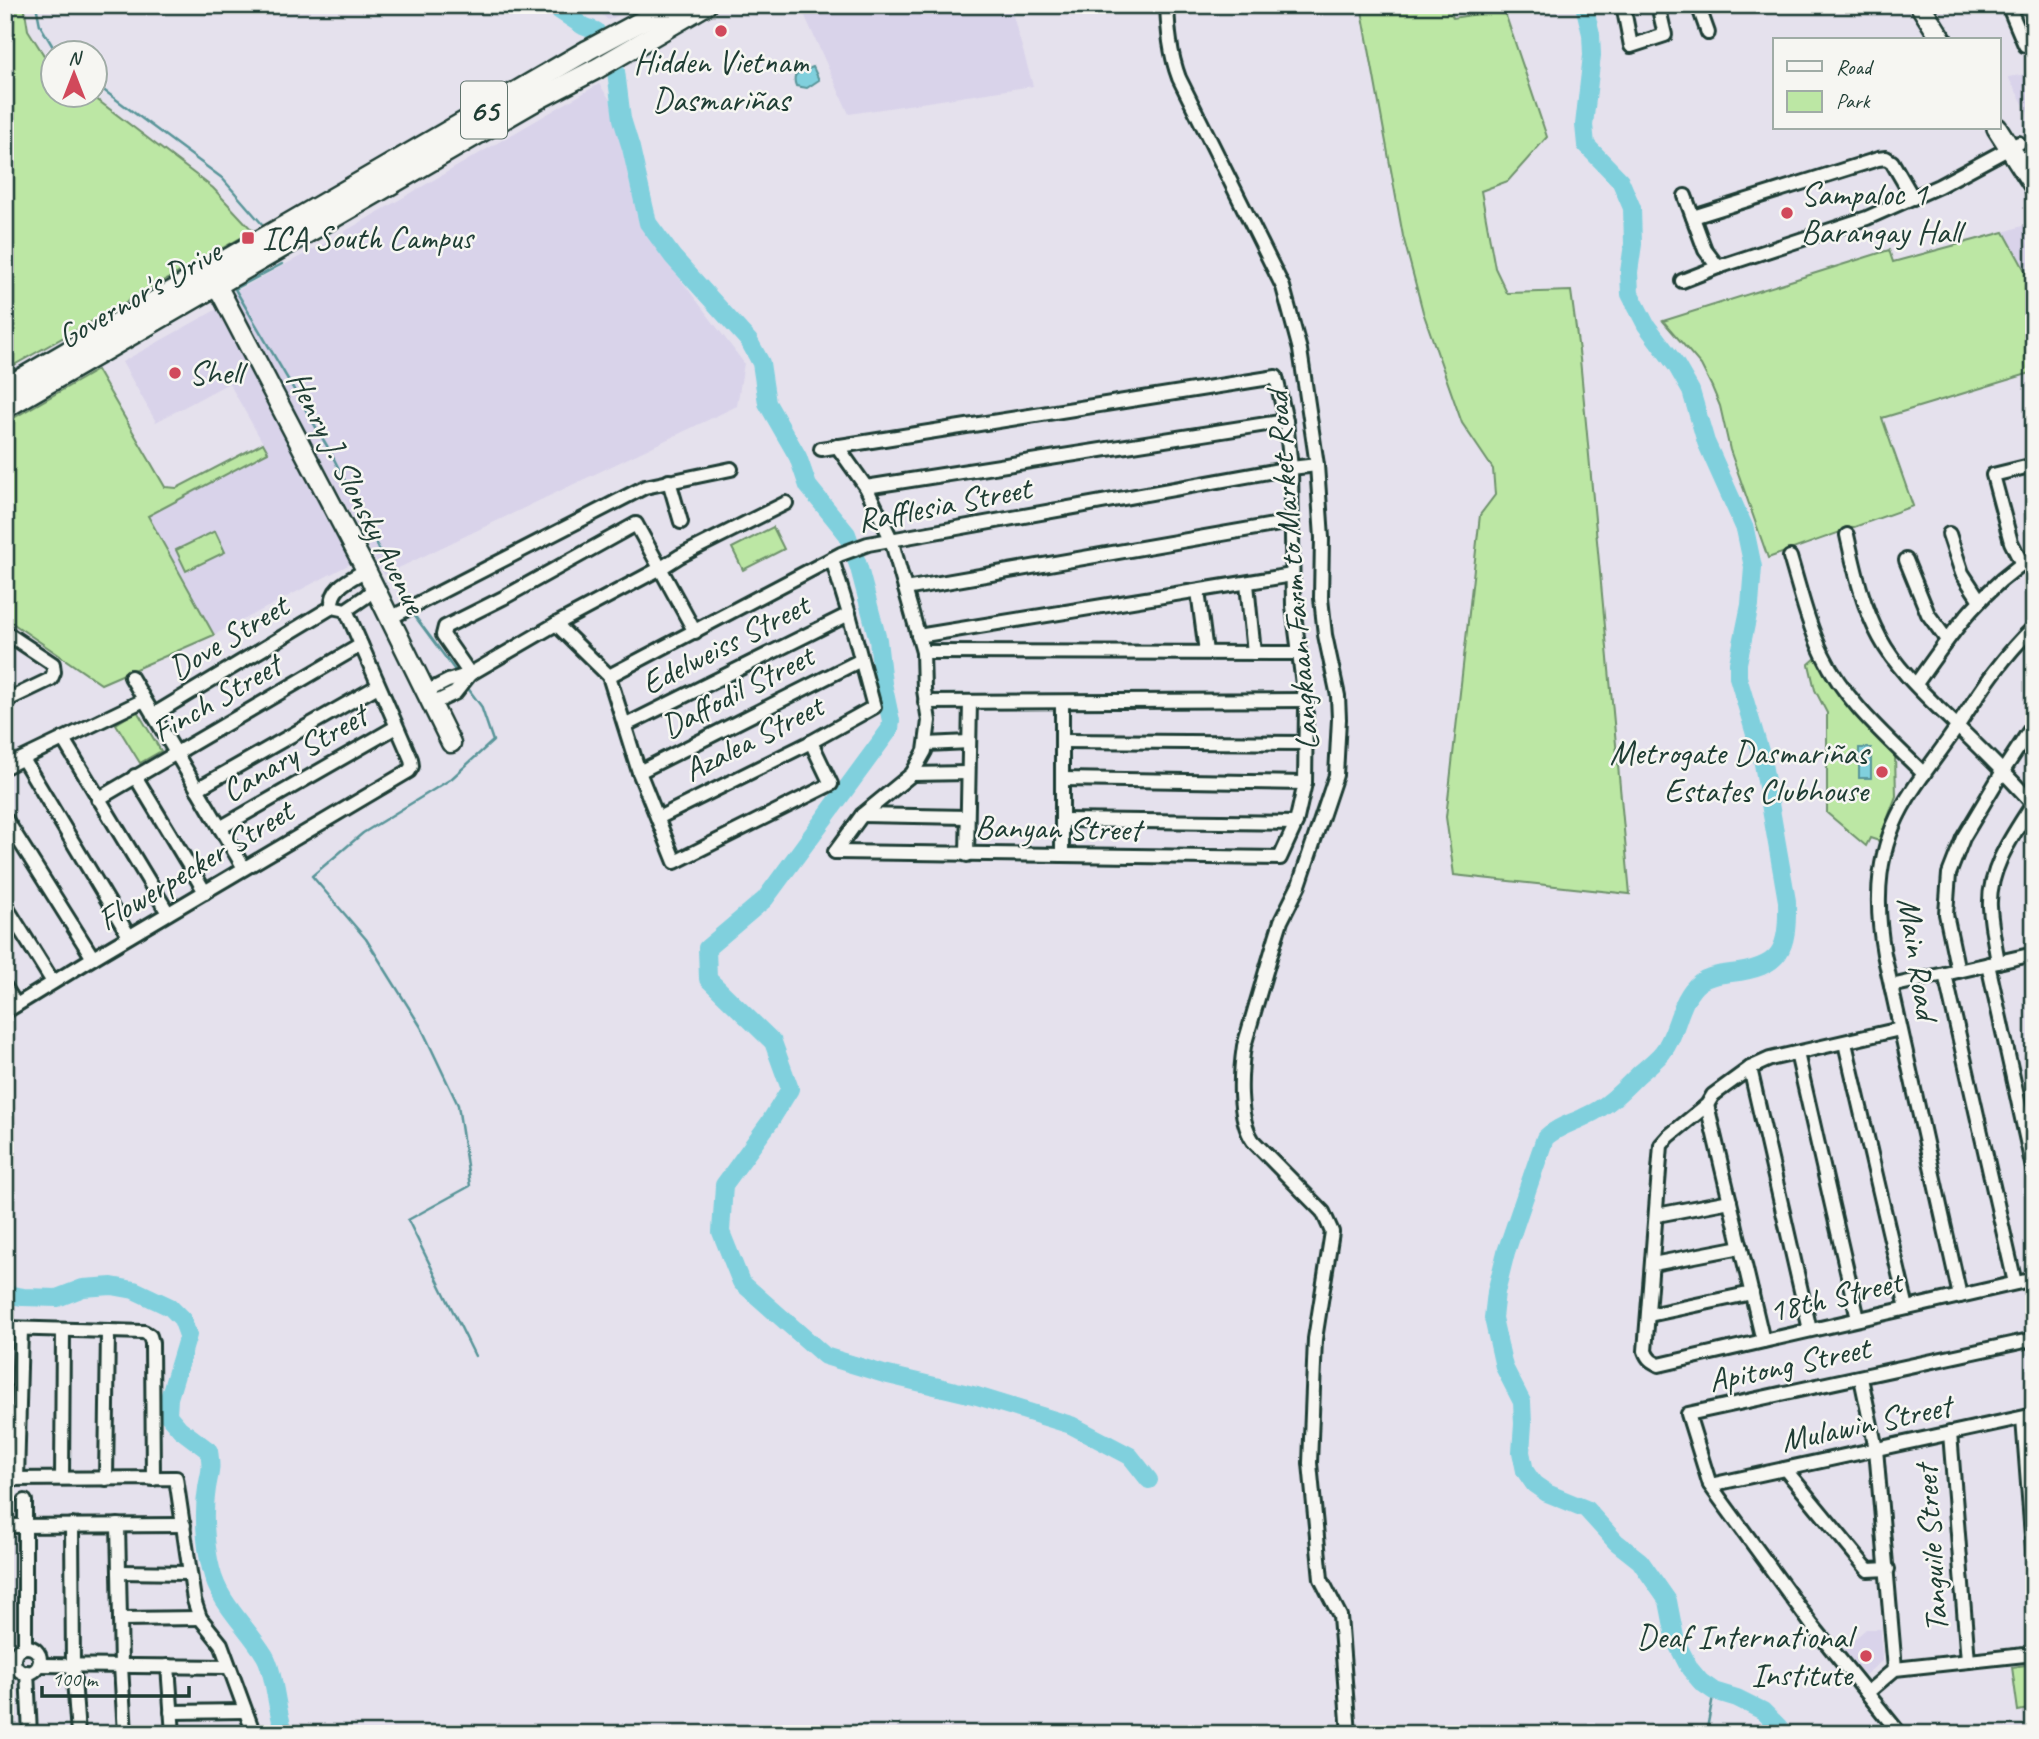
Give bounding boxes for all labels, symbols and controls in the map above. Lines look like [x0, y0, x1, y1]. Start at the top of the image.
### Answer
marker: Hidden Vietnam Dasmariñas [713, 23, 729, 39]
north arrow [38, 38, 108, 108]
legend [1773, 38, 2000, 130]
place label: Hidden Vietnam Dasmariñas [633, 41, 810, 121]
text: N [68, 46, 83, 70]
text: Road [1836, 54, 1875, 80]
road number: 65 [461, 82, 507, 138]
text: Park [1836, 88, 1871, 114]
place label: Sampaloc 1 Barangay Hall [1801, 173, 1967, 253]
marker: Sampaloc 1 Barangay Hall [1779, 205, 1795, 221]
place label: ICA South Campus [262, 217, 475, 259]
street label: Governor's Drive [50, 229, 230, 358]
marker: ICA South Campus [240, 230, 256, 246]
place label: Shell [189, 352, 248, 394]
street label: Henry J. Slonsky Avenue [278, 363, 437, 623]
marker: Shell [167, 365, 183, 381]
street label: Langkaan Farm to Market Road [1255, 385, 1329, 752]
street label: Rafflesia Street [854, 466, 1037, 541]
street label: Edelweiss Street [634, 582, 819, 704]
street label: Dove Street [161, 583, 298, 689]
street label: Daffodil Street [654, 633, 823, 747]
street label: Finch Street [144, 642, 292, 752]
street label: Azalea Street [676, 684, 833, 791]
street label: Canary Street [214, 693, 378, 811]
place label: Metrogate Dasmariñas Estates Clubhouse [1610, 732, 1871, 812]
marker: Metrogate Dasmariñas Estates Clubhouse [1874, 764, 1890, 780]
street label: Flowerpecker Street [89, 788, 303, 940]
street label: Banyan Street [975, 806, 1145, 851]
street label: Main Road [1888, 894, 1949, 1027]
street label: 18th Street [1765, 1260, 1908, 1332]
street label: Apitong Street [1705, 1326, 1876, 1402]
street label: Mulawin Street [1777, 1384, 1959, 1461]
street label: Tanguile Street [1904, 1460, 1958, 1634]
place label: Deaf International Institute [1637, 1616, 1857, 1696]
marker: Deaf International Institute [1858, 1648, 1874, 1664]
scale bar [42, 1655, 189, 1699]
text: 100 m [52, 1666, 99, 1692]

